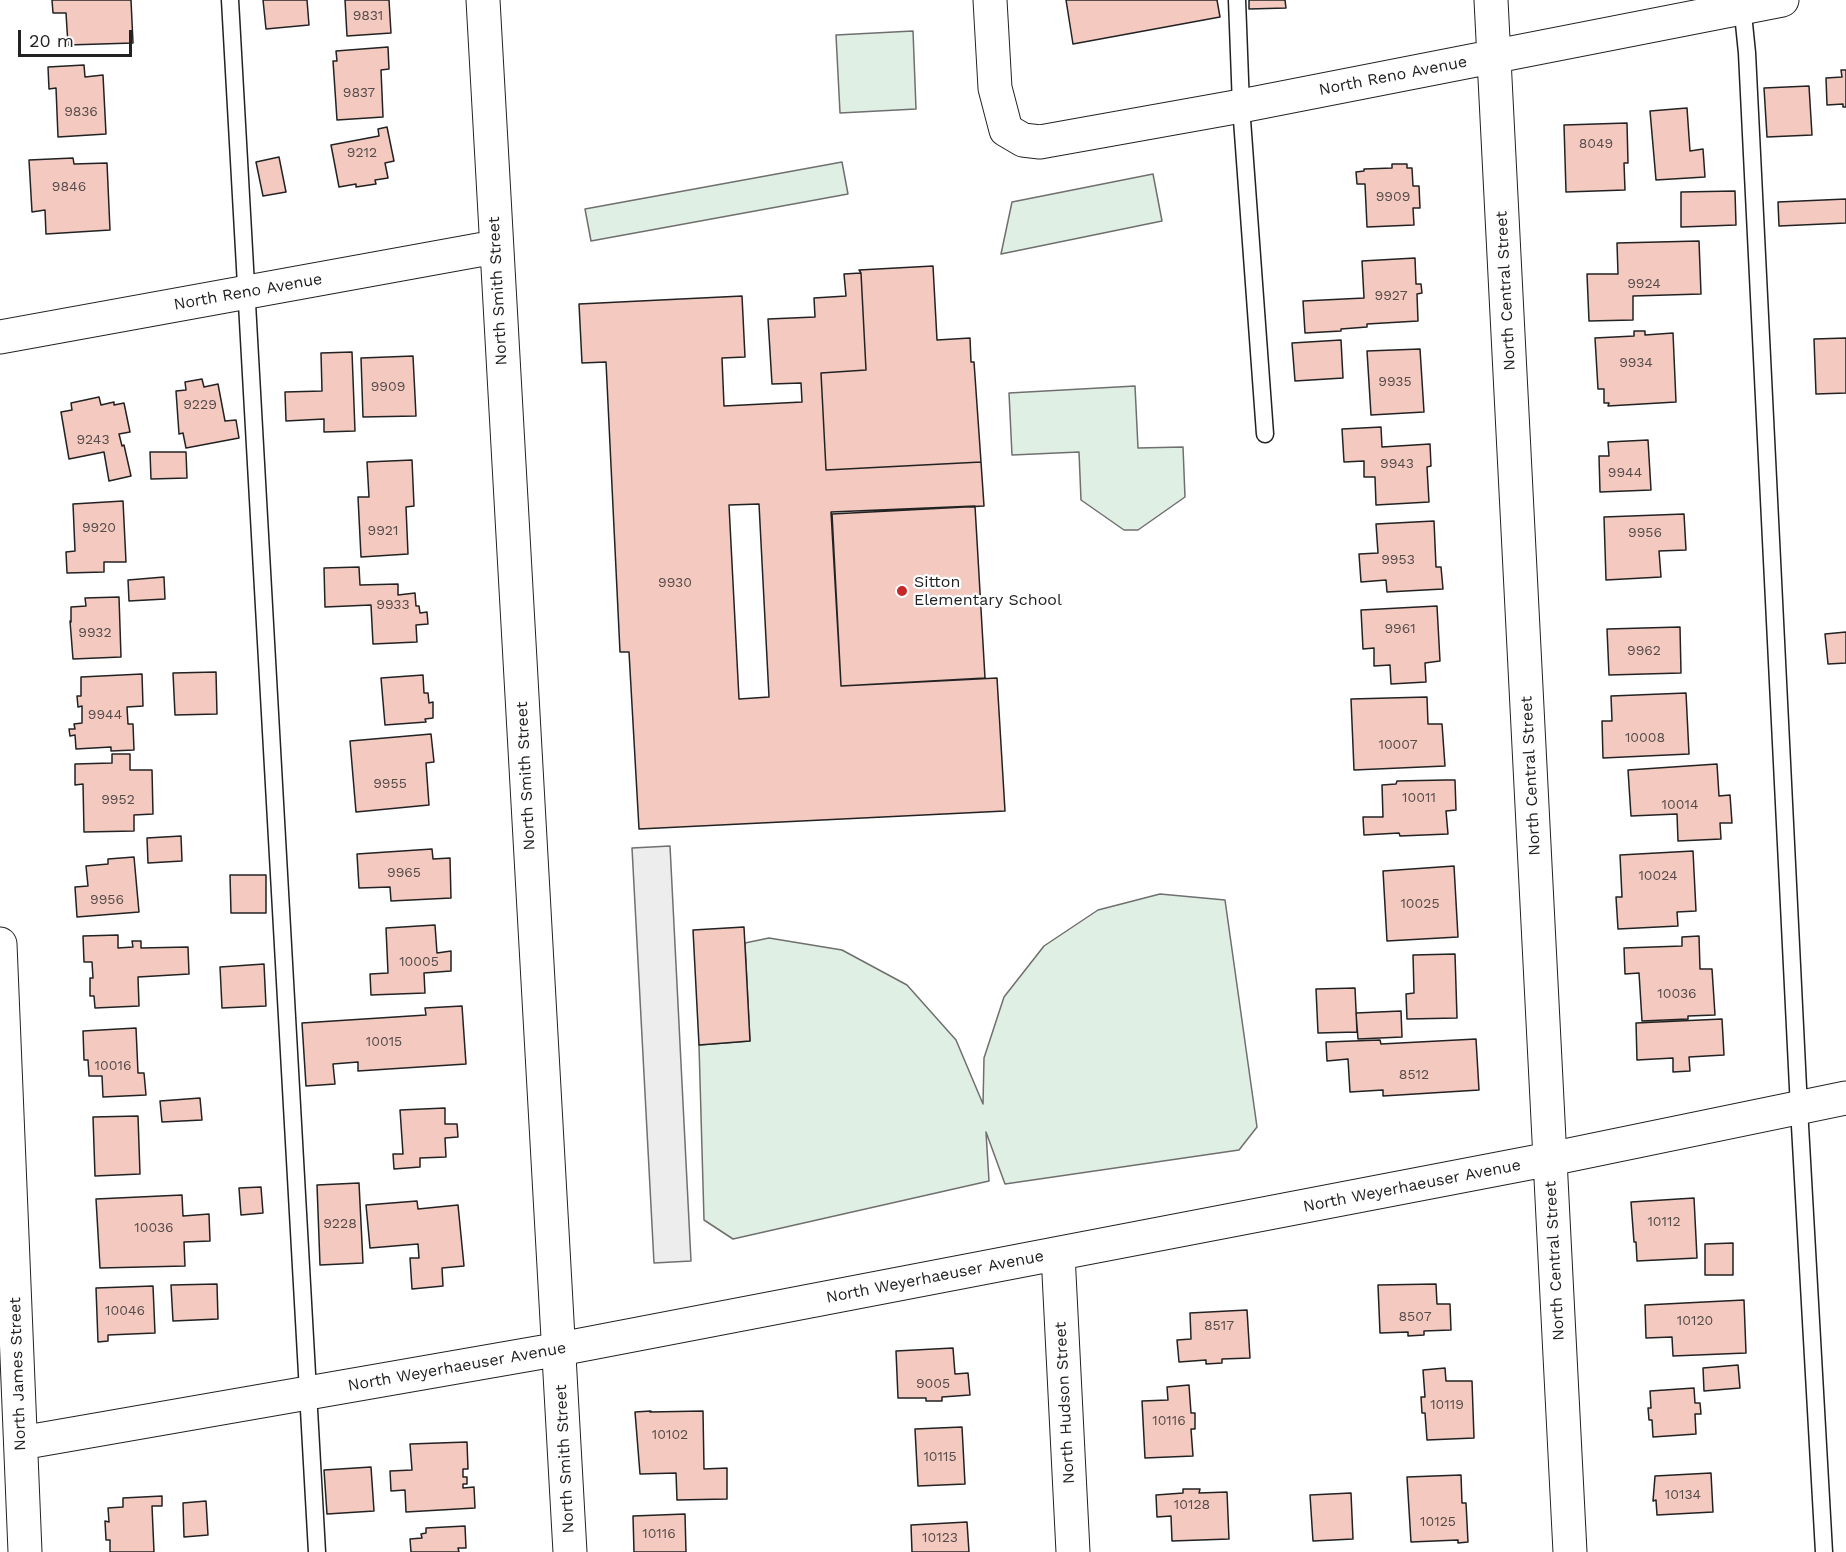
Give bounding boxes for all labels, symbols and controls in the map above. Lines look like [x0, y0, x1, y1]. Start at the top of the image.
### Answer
house number: 9831 [353, 8, 383, 24]
scale bar [21, 18, 135, 56]
text: 20 m [29, 30, 74, 51]
street label: North Reno Avenue [1317, 52, 1469, 100]
house number: 9837 [343, 85, 375, 101]
house number: 9836 [64, 104, 98, 120]
house number: 8049 [1579, 136, 1613, 152]
house number: 9212 [347, 145, 377, 161]
house number: 9846 [52, 179, 86, 195]
house number: 9909 [1376, 189, 1410, 205]
street label: North Central Street [1492, 211, 1520, 371]
street label: North Smith Street [485, 216, 511, 366]
street label: North Reno Avenue [172, 269, 324, 315]
house number: 9924 [1627, 276, 1661, 292]
house number: 9927 [1374, 288, 1408, 304]
house number: 9934 [1619, 355, 1653, 371]
house number: 9935 [1378, 374, 1412, 390]
house number: 9909 [371, 379, 405, 395]
house number: 9229 [183, 397, 217, 413]
house number: 9243 [76, 432, 110, 448]
house number: 9943 [1380, 456, 1414, 472]
house number: 9944 [1608, 465, 1642, 481]
house number: 9920 [82, 520, 116, 536]
house number: 9921 [368, 523, 398, 539]
house number: 9956 [1628, 525, 1662, 541]
house number: 9953 [1381, 552, 1415, 568]
place label: Sitton Elementary School [914, 572, 1062, 610]
house number: 9930 [658, 575, 692, 591]
marker: Sitton Elementary School [895, 584, 909, 598]
house number: 9933 [376, 597, 410, 613]
house number: 9961 [1384, 621, 1416, 637]
house number: 9932 [78, 625, 112, 641]
house number: 9962 [1627, 643, 1661, 659]
street label: North Central Street [1517, 696, 1545, 856]
street label: North Smith Street [513, 701, 539, 851]
house number: 9944 [88, 707, 122, 723]
house number: 10008 [1625, 730, 1665, 746]
house number: 10007 [1378, 737, 1418, 753]
house number: 9955 [373, 776, 407, 792]
house number: 10011 [1402, 790, 1436, 806]
house number: 9952 [101, 792, 135, 808]
house number: 10014 [1662, 797, 1698, 813]
house number: 9965 [387, 865, 421, 881]
house number: 10024 [1638, 868, 1678, 884]
house number: 9956 [90, 892, 124, 908]
house number: 10025 [1400, 896, 1440, 912]
house number: 10005 [399, 954, 439, 970]
house number: 10036 [1657, 986, 1697, 1002]
house number: 10015 [366, 1034, 402, 1050]
house number: 10016 [95, 1058, 131, 1074]
house number: 8512 [1399, 1067, 1429, 1083]
street label: North Weyerhaeuser Avenue [1302, 1155, 1522, 1217]
street label: North Central Street [1541, 1181, 1569, 1341]
house number: 10112 [1647, 1214, 1681, 1230]
house number: 9228 [323, 1216, 357, 1232]
house number: 10036 [134, 1220, 174, 1236]
street label: North Weyerhaeuser Avenue [825, 1246, 1045, 1308]
street label: North James Street [6, 1297, 30, 1451]
house number: 10046 [105, 1303, 145, 1319]
house number: 8507 [1398, 1309, 1432, 1325]
house number: 10120 [1677, 1313, 1713, 1329]
house number: 8517 [1204, 1318, 1234, 1334]
street label: North Hudson Street [1051, 1321, 1079, 1485]
street label: North Weyerhaeuser Avenue [346, 1338, 568, 1396]
house number: 9005 [916, 1376, 950, 1392]
street label: North Smith Street [552, 1384, 578, 1534]
house number: 10119 [1430, 1397, 1464, 1413]
house number: 10116 [1152, 1413, 1186, 1429]
house number: 10102 [652, 1427, 688, 1443]
house number: 10115 [923, 1449, 957, 1465]
house number: 10134 [1665, 1487, 1701, 1503]
house number: 10128 [1174, 1497, 1210, 1513]
house number: 10125 [1420, 1514, 1456, 1530]
house number: 10116 [642, 1526, 676, 1542]
house number: 10123 [922, 1530, 958, 1546]

